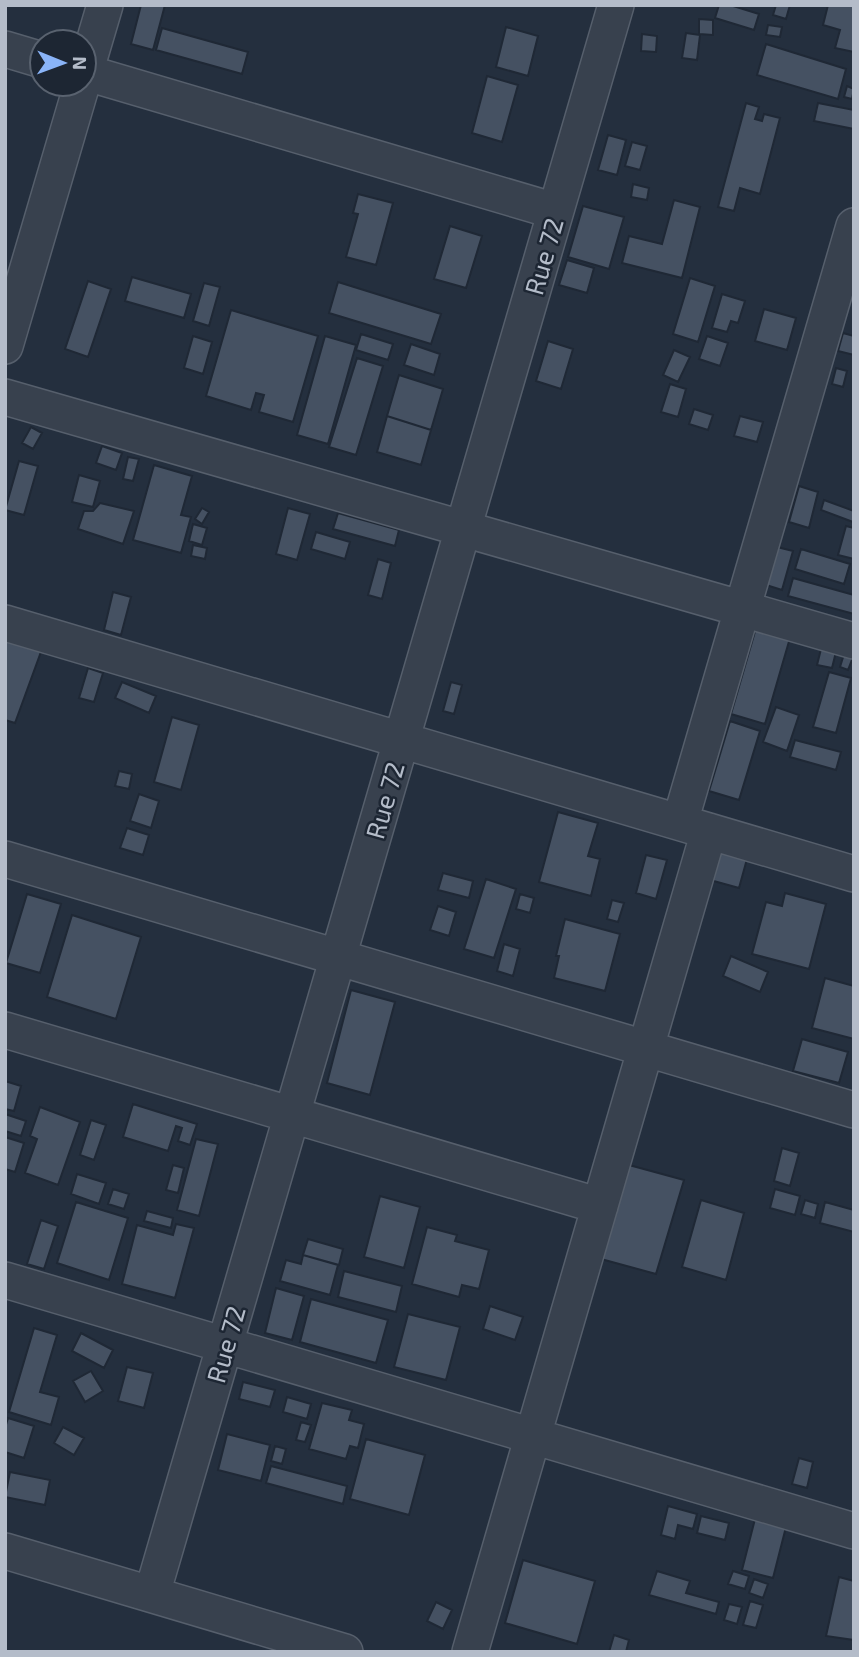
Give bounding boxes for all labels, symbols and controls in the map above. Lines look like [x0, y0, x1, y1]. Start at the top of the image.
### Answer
north arrow [28, 28, 98, 98]
text: N [69, 56, 92, 70]
street label: Rue 72 [517, 214, 569, 298]
street label: Rue 72 [358, 758, 410, 842]
street label: Rue 72 [199, 1302, 251, 1386]

